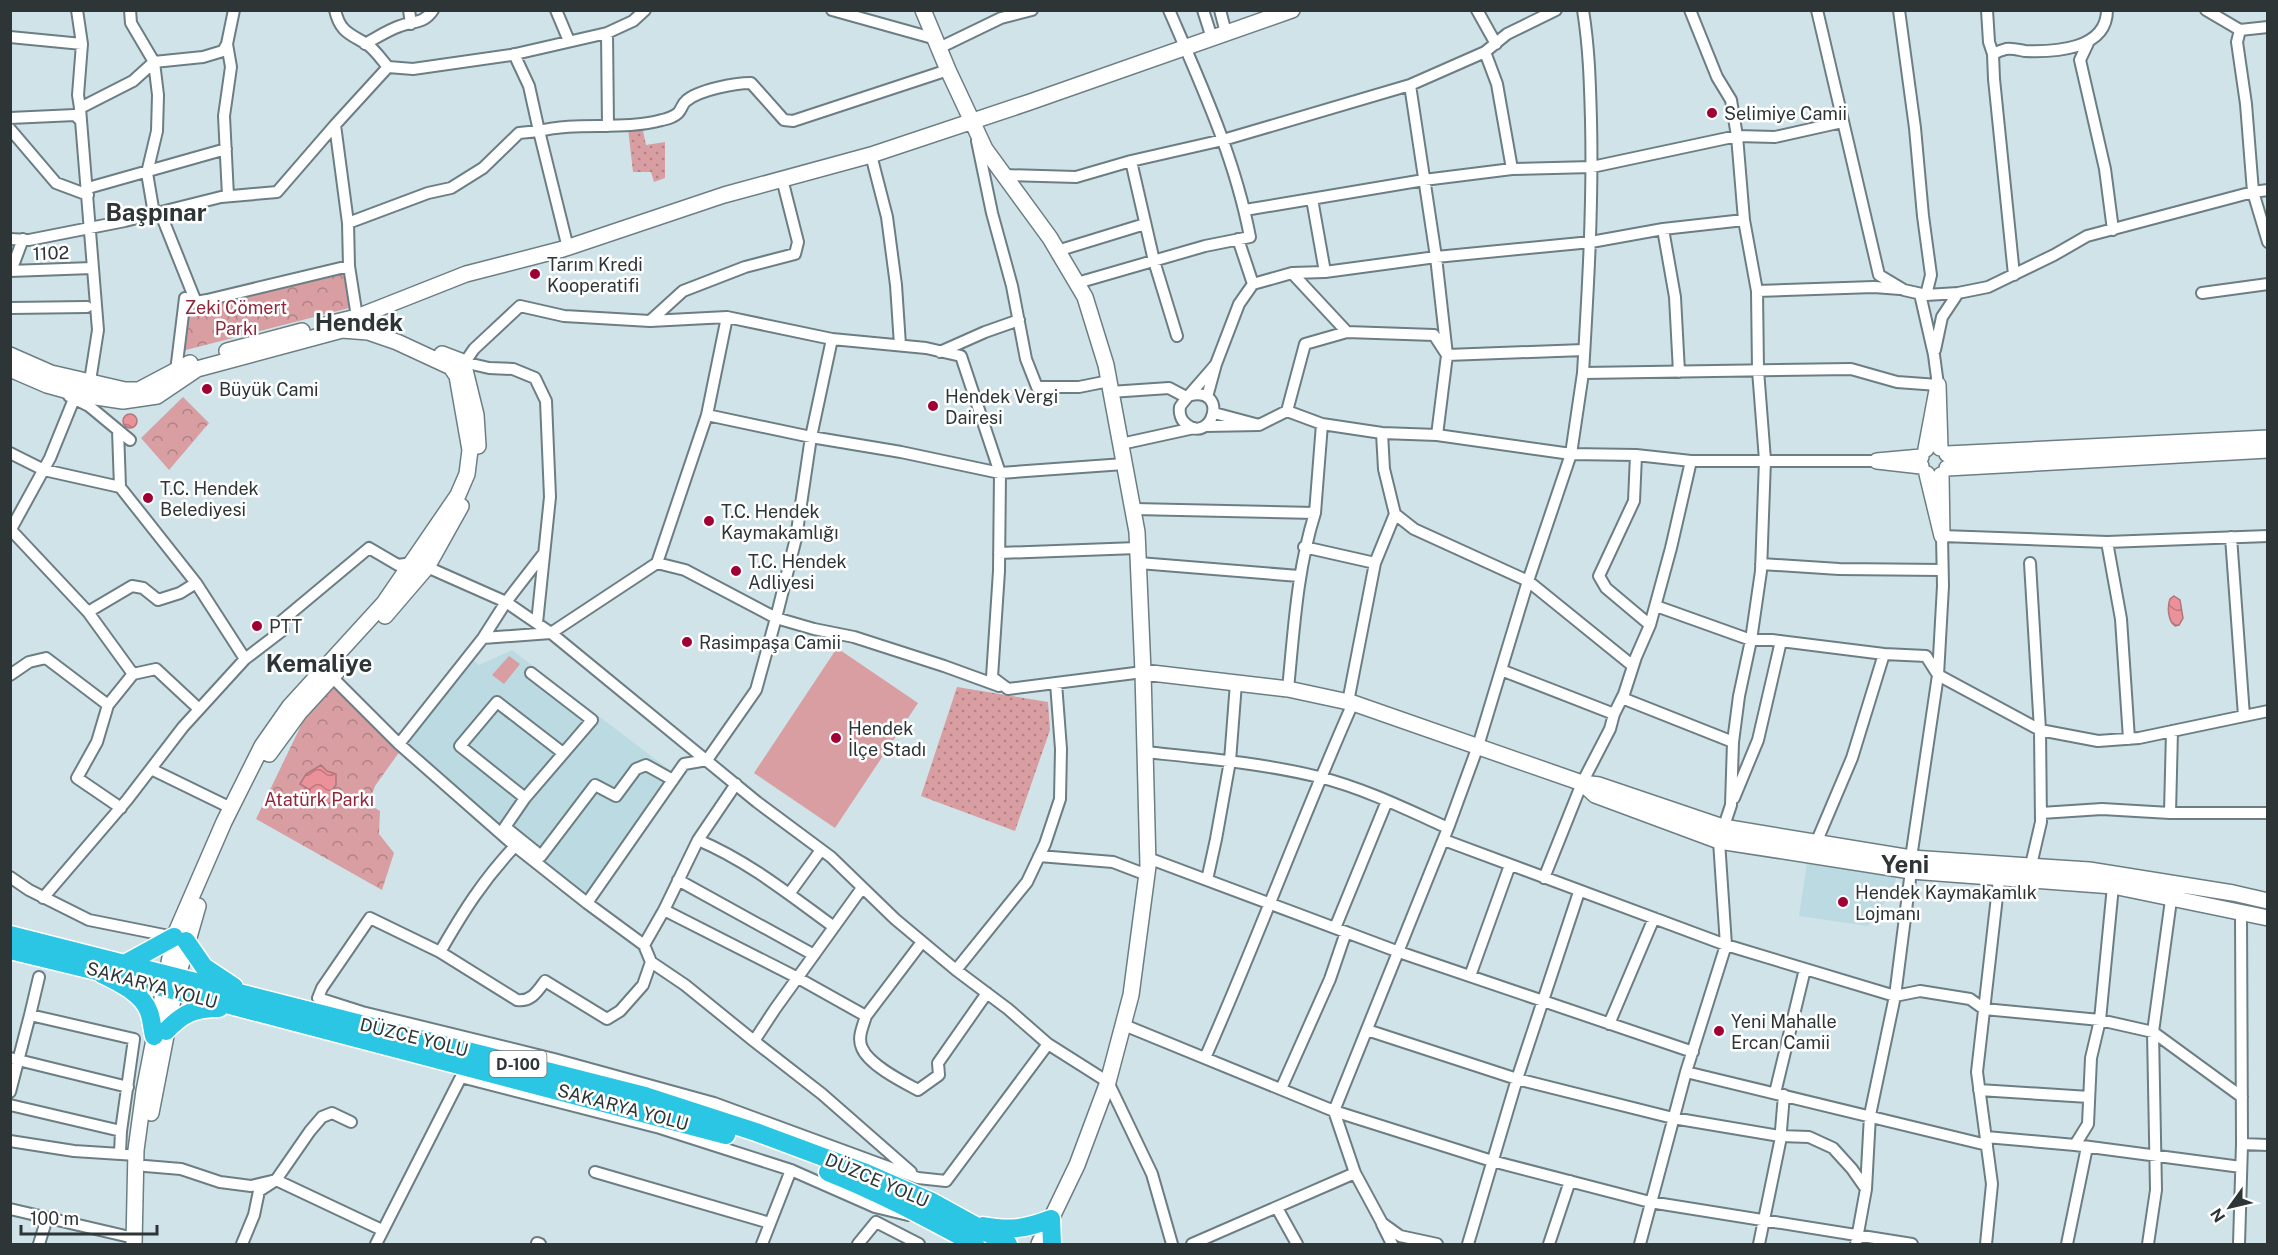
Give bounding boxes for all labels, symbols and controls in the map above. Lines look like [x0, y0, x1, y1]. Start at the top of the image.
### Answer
place label: Selimiye Camii [1724, 103, 1847, 124]
marker: Selimiye Camii [1705, 106, 1719, 120]
district label: Başpınar [105, 198, 207, 227]
street label: 1102 [32, 242, 70, 264]
place label: Tarım Kredi Kooperatifi [547, 254, 643, 296]
marker: Tarım Kredi Kooperatifi [528, 267, 542, 281]
park label: Zeki Cömert Parkı [185, 297, 287, 339]
district label: Hendek [315, 308, 403, 336]
place label: Büyük Cami [219, 379, 318, 400]
marker: Büyük Cami [200, 382, 214, 396]
place label: Hendek Vergi Dairesi [945, 386, 1058, 428]
marker: Hendek Vergi Dairesi [926, 399, 940, 413]
place label: T.C. Hendek Belediyesi [160, 478, 259, 520]
marker: T.C. Hendek Belediyesi [141, 491, 155, 505]
place label: T.C. Hendek Kaymakamlığı [721, 501, 839, 543]
marker: T.C. Hendek Kaymakamlığı [702, 514, 716, 528]
place label: T.C. Hendek Adliyesi [748, 551, 847, 593]
marker: T.C. Hendek Adliyesi [729, 564, 743, 578]
place label: PTT [269, 616, 303, 637]
marker: PTT [250, 619, 264, 633]
place label: Rasimpaşa Camii [699, 632, 841, 653]
marker: Rasimpaşa Camii [680, 635, 694, 649]
district label: Kemaliye [266, 649, 372, 677]
place label: Hendek İlçe Stadı [848, 718, 926, 760]
marker: Hendek İlçe Stadı [829, 731, 843, 745]
park label: Atatürk Parkı [264, 789, 374, 810]
district label: Yeni [1881, 850, 1929, 878]
place label: Hendek Kaymakamlık Lojmanı [1855, 882, 2037, 924]
marker: Hendek Kaymakamlık Lojmanı [1836, 895, 1850, 909]
street label: SAKARYA YOLU [84, 957, 220, 1013]
place label: Yeni Mahalle Ercan Camii [1731, 1011, 1837, 1053]
street label: DÜZCE YOLU [358, 1012, 471, 1061]
marker: Yeni Mahalle Ercan Camii [1712, 1024, 1726, 1038]
road number: D-100 [490, 1051, 546, 1077]
street label: SAKARYA YOLU [555, 1079, 691, 1135]
street label: DÜZCE YOLU [822, 1148, 933, 1211]
north arrow [2200, 1177, 2260, 1237]
scale bar [21, 1198, 158, 1236]
text: N [2207, 1205, 2229, 1226]
text: 100 m [30, 1208, 79, 1229]

